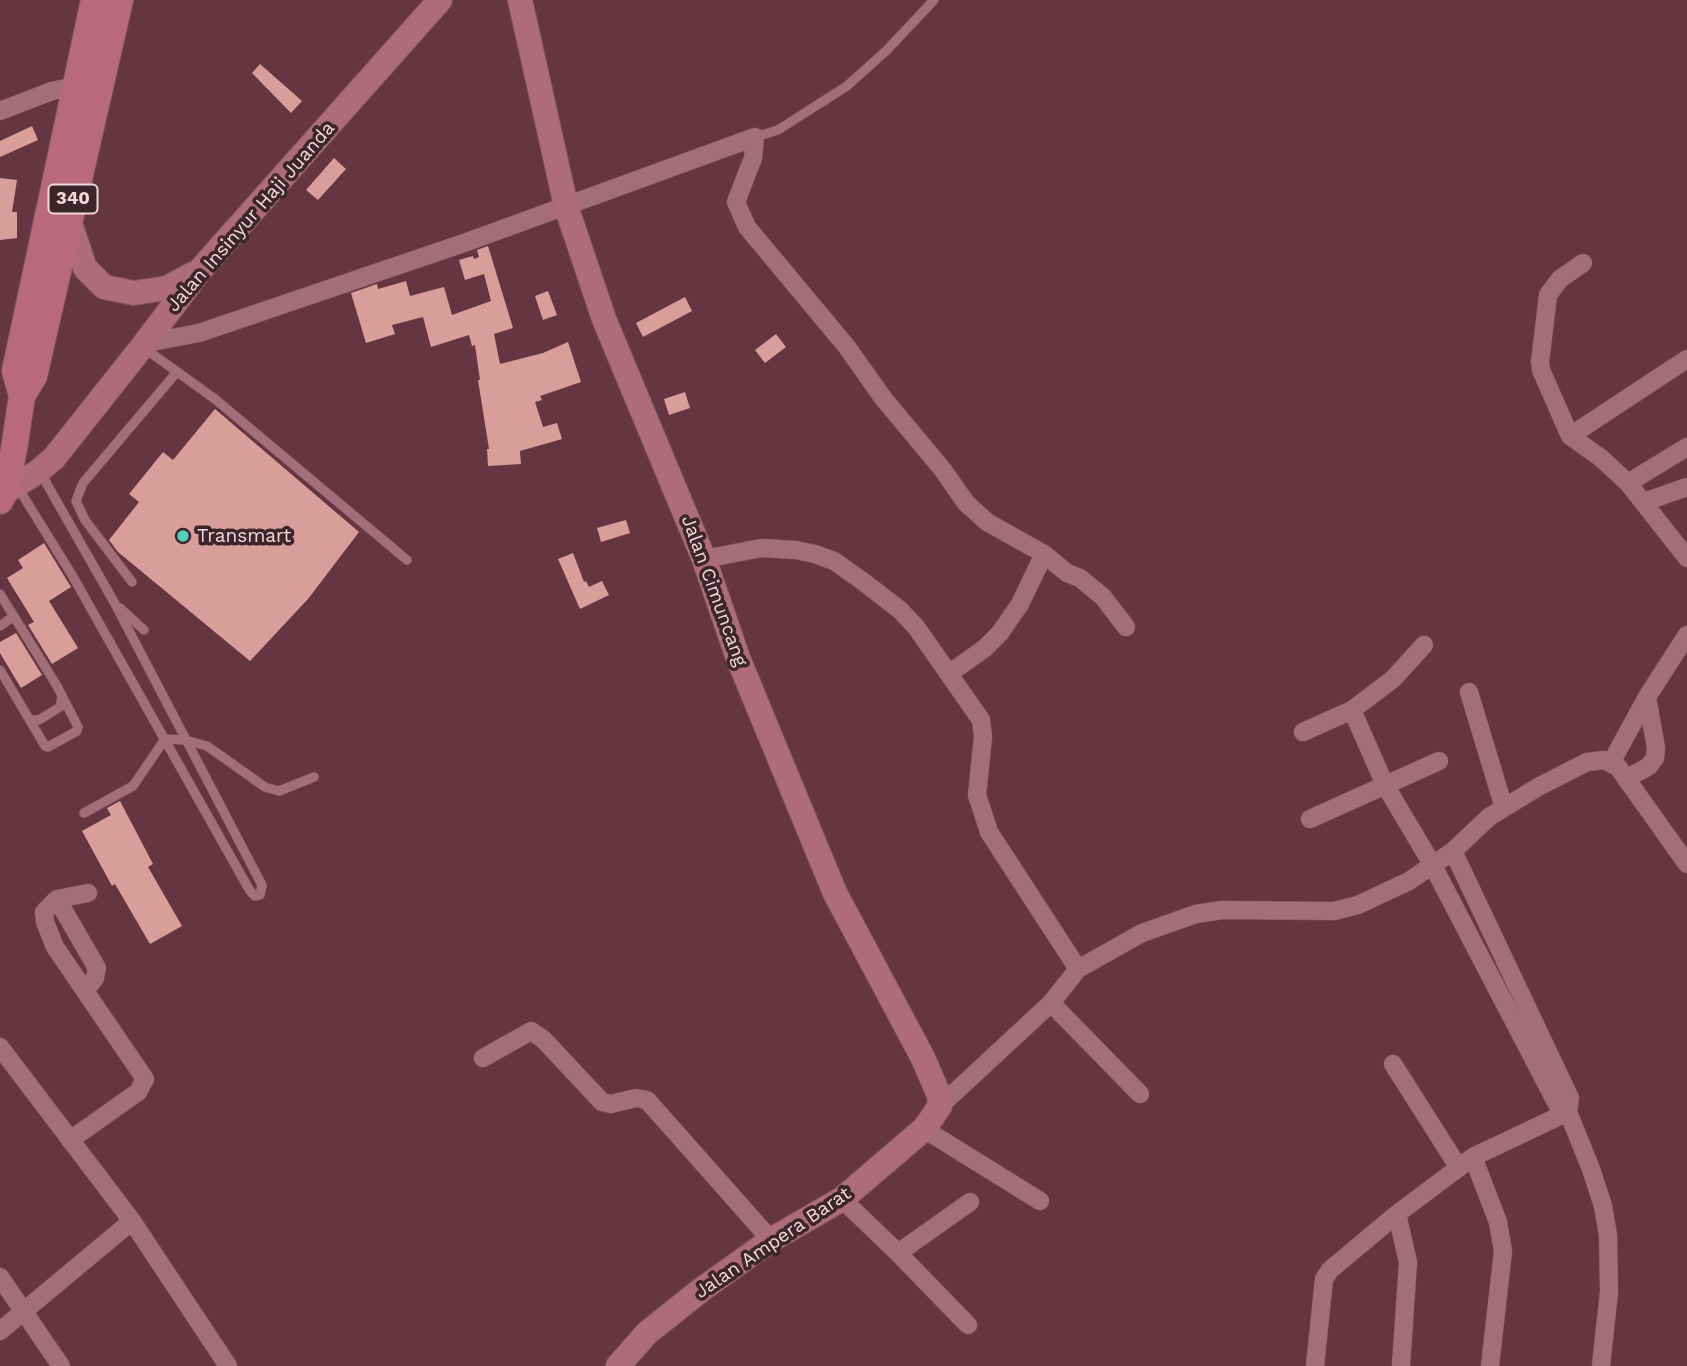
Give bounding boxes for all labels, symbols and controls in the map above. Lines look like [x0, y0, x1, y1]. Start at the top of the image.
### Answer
street label: Jalan Insinyur Haji Juanda [162, 117, 340, 317]
road number: 340 [48, 184, 98, 214]
street label: Jalan Cimuncang [676, 512, 752, 670]
place label: Transmart [197, 525, 291, 547]
marker: Transmart [175, 528, 191, 544]
street label: Jalan Ampera Barat [691, 1182, 855, 1304]

